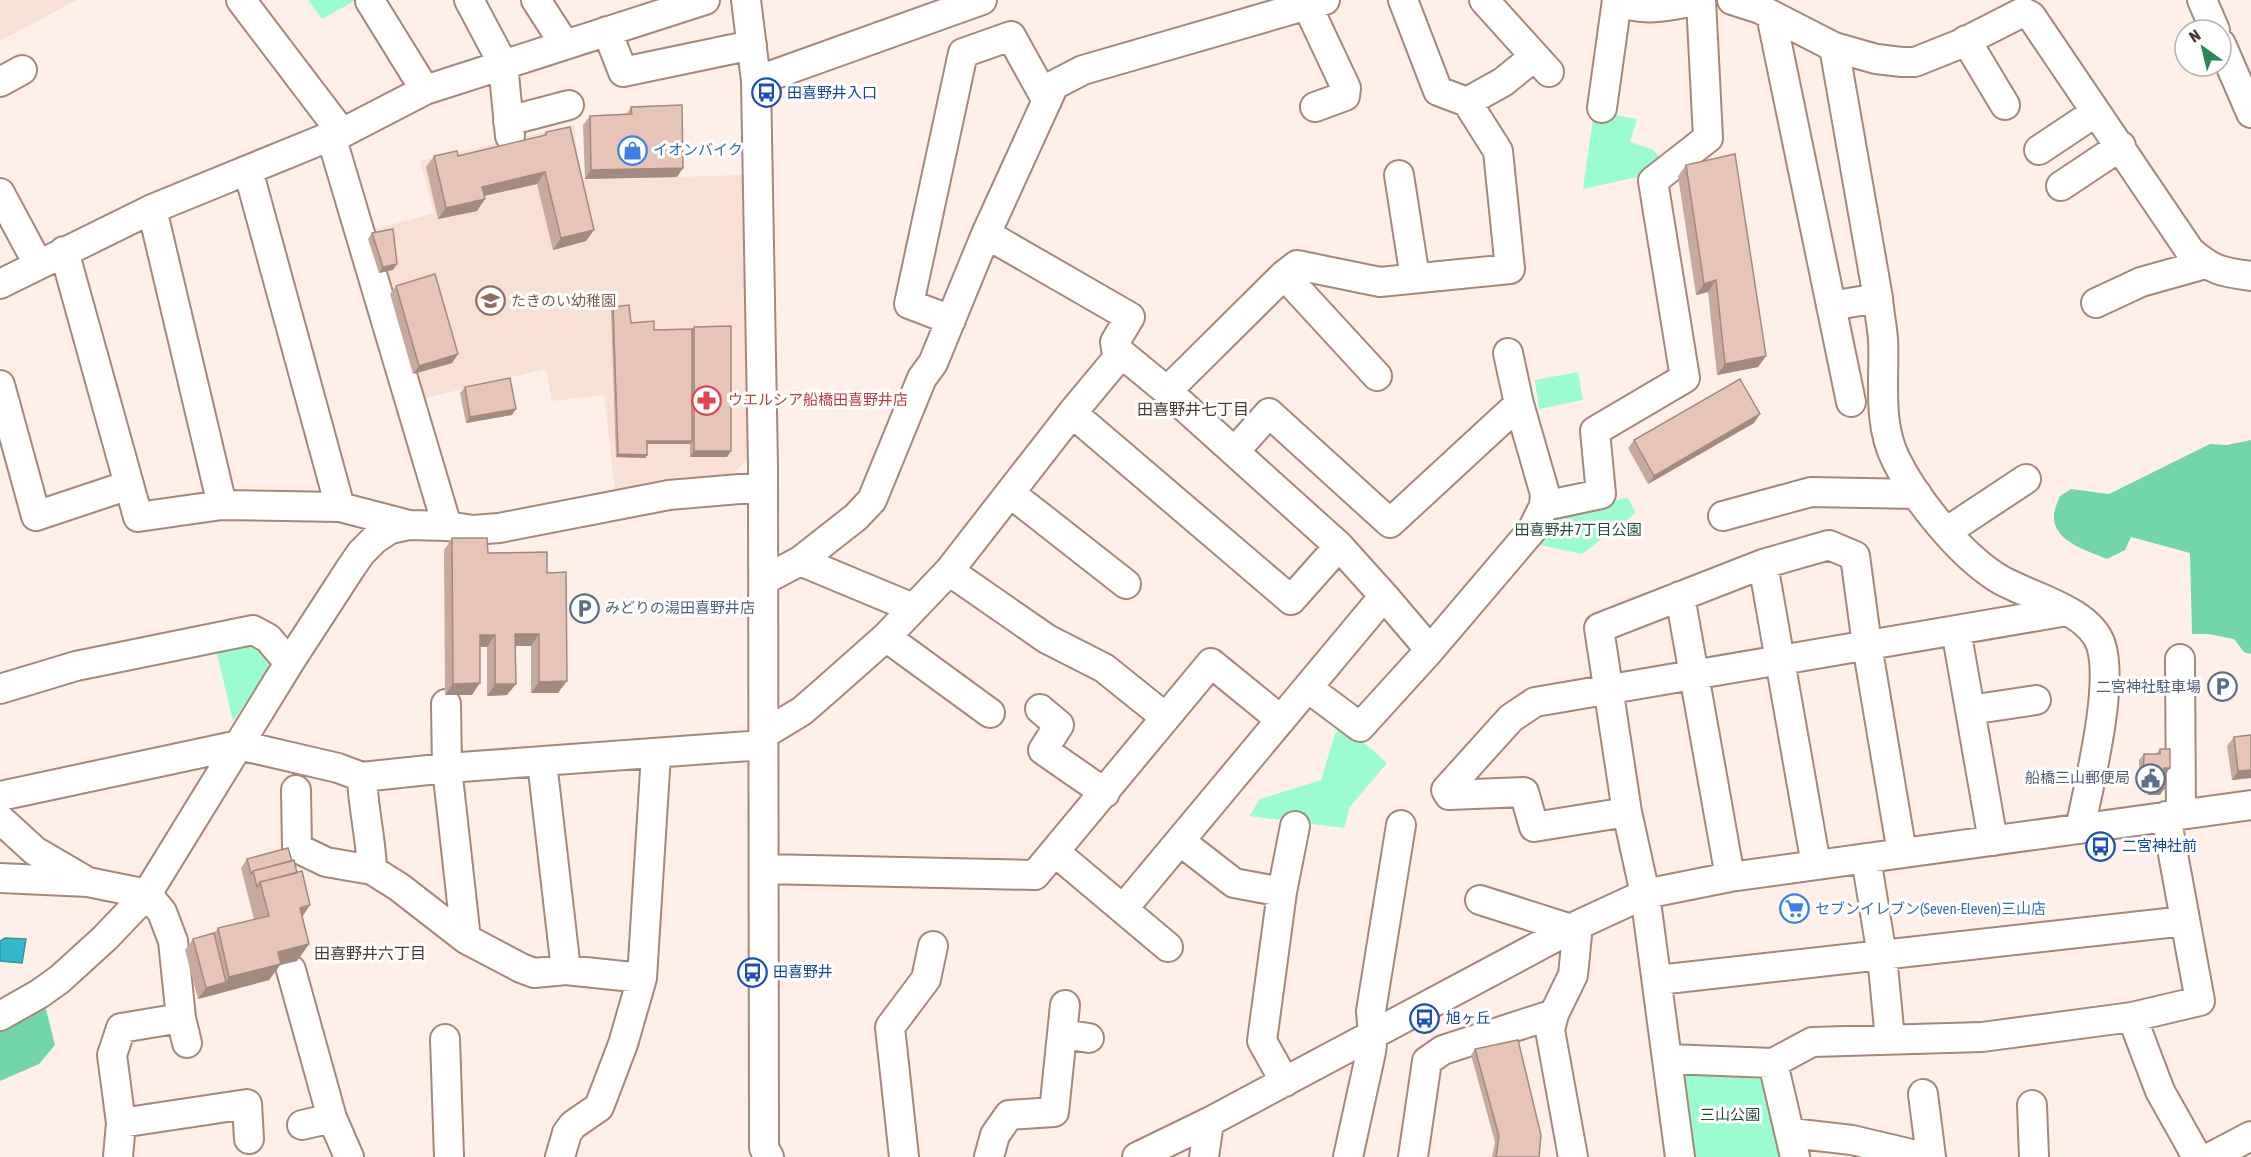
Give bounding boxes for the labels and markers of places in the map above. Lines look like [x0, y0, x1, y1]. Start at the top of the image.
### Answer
bus stop icon: 田喜野井入口 [750, 77, 782, 109]
place label: 田喜野井入口 [787, 84, 877, 101]
shop icon: イオンバイク [616, 134, 648, 166]
place label: イオンバイク [653, 141, 743, 158]
school or university icon: たきのい幼稚園 [474, 285, 506, 317]
place label: たきのい幼稚園 [511, 292, 616, 309]
pharmacy icon: ウエルシア船橋田喜野井店 [691, 384, 723, 416]
place label: ウエルシア船橋田喜野井店 [728, 391, 908, 408]
parking icon: みどりの湯田喜野井店 [568, 592, 600, 624]
place label: みどりの湯田喜野井店 [605, 599, 755, 616]
parking icon: 二宮神社駐車場 [2206, 671, 2238, 703]
place label: 二宮神社駐車場 [2096, 678, 2201, 695]
public building icon: 船橋三山郵便局 [2135, 762, 2167, 794]
place label: 船橋三山郵便局 [2025, 769, 2130, 786]
bus stop icon: 二宮神社前 [2085, 830, 2117, 862]
place label: 二宮神社前 [2122, 837, 2197, 854]
supermarket icon: セブンイレブン(Seven-Eleven)三山店 [1778, 893, 1810, 925]
place label: セブンイレブン(Seven-Eleven)三山店 [1815, 900, 2046, 917]
bus stop icon: 田喜野井 [736, 956, 768, 988]
place label: 田喜野井 [773, 963, 833, 980]
bus stop icon: 旭ヶ丘 [1409, 1002, 1441, 1034]
place label: 旭ヶ丘 [1446, 1009, 1491, 1026]

